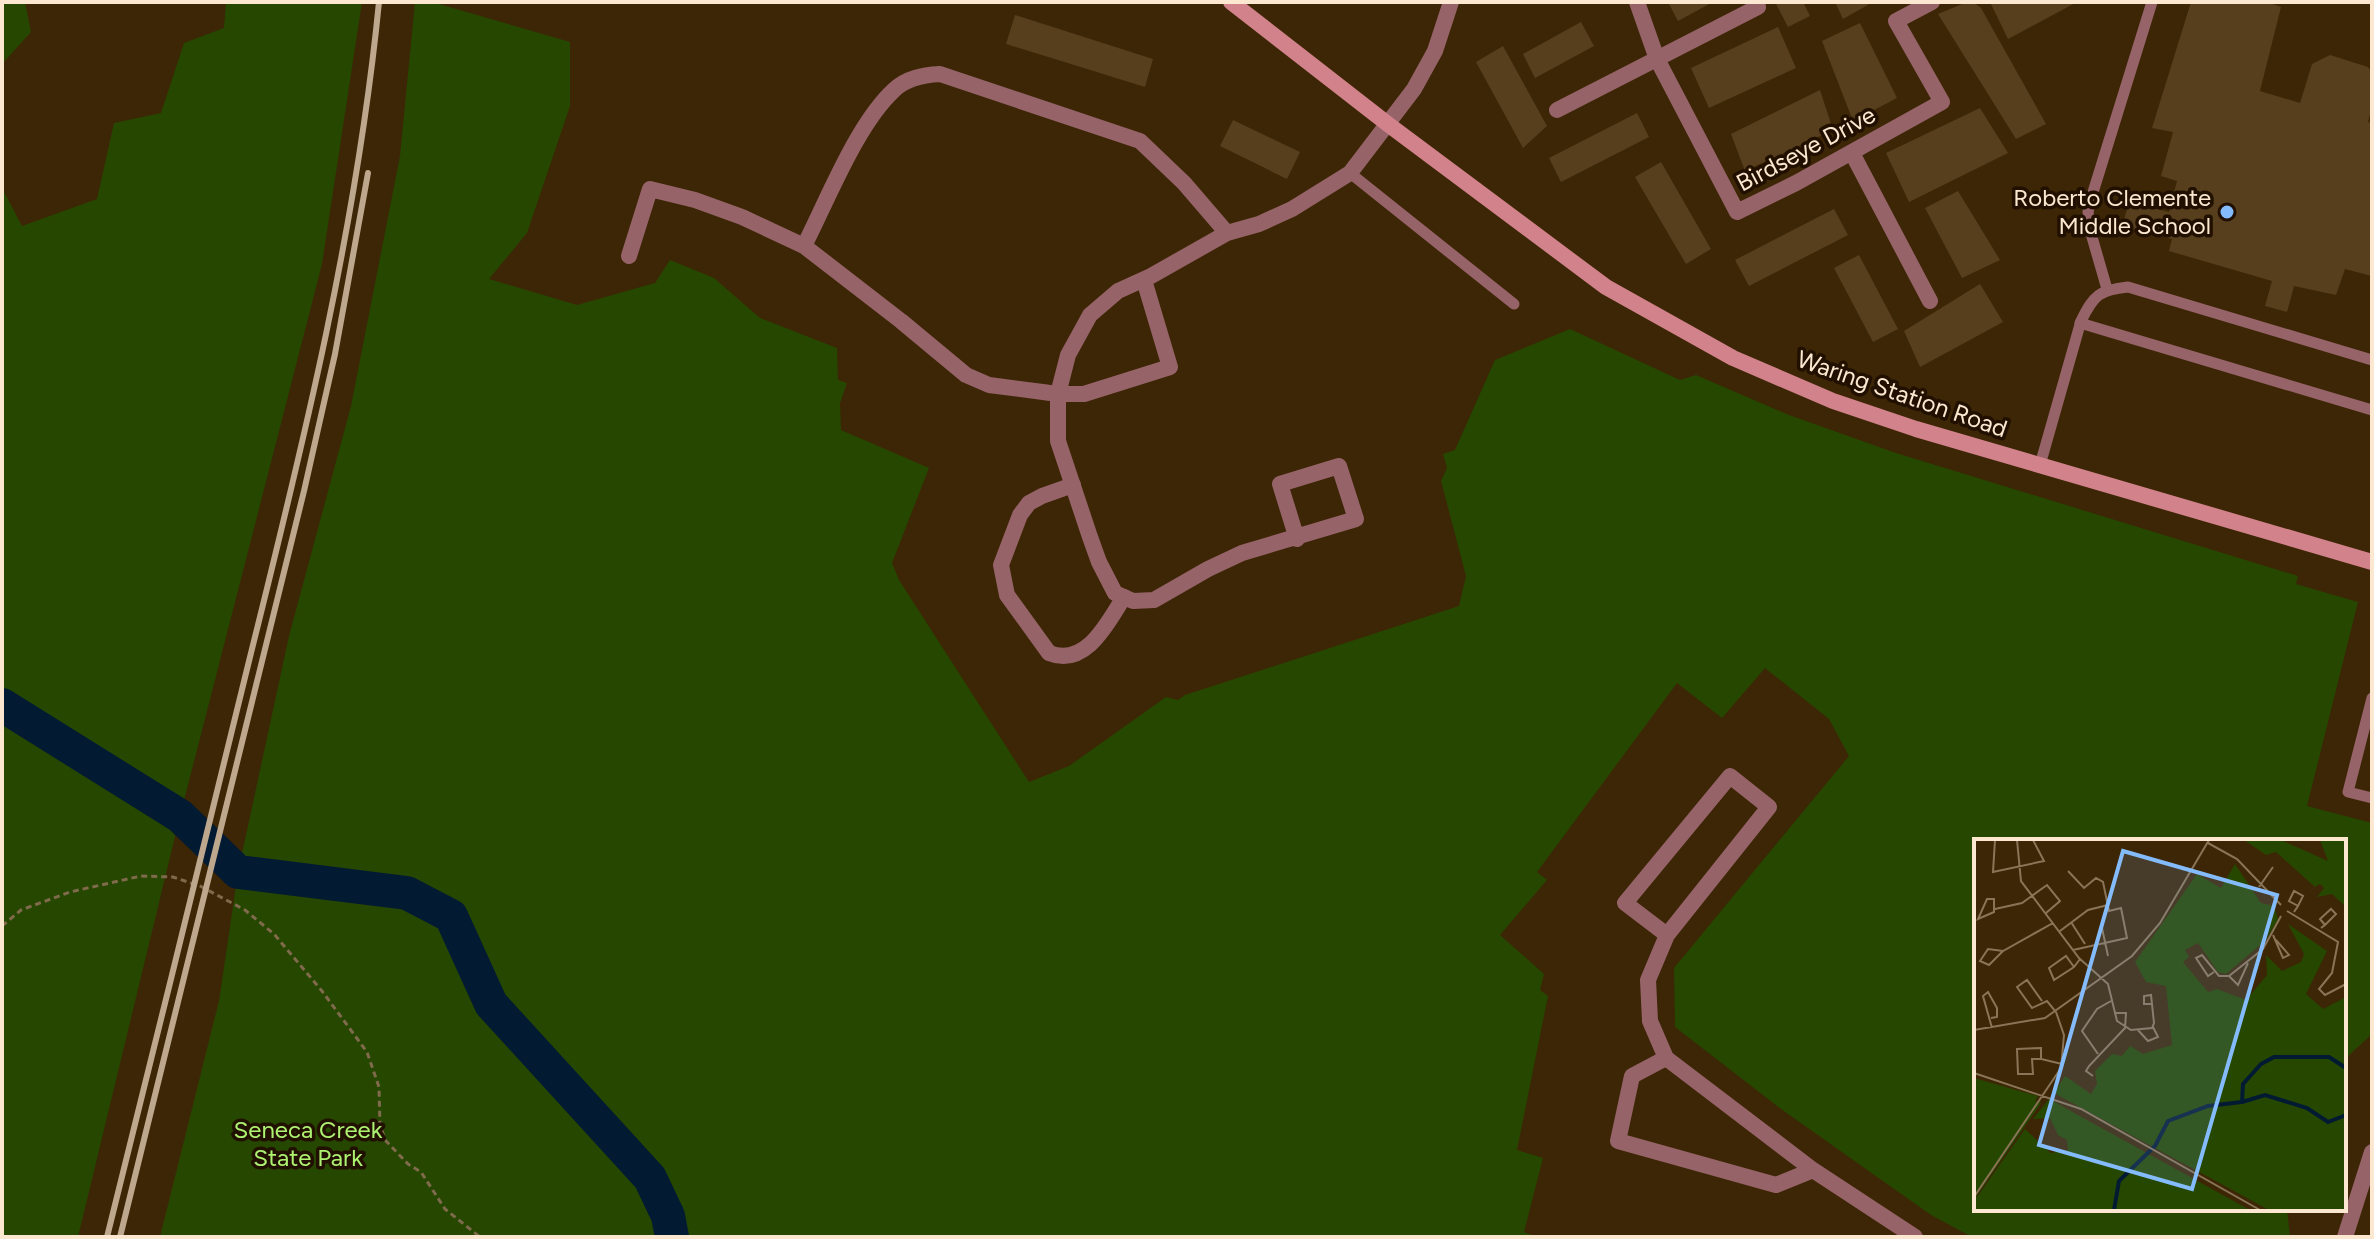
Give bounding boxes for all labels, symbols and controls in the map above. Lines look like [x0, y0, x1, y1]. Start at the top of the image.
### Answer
street label: Birdseye Drive [1731, 100, 1880, 197]
place label: Roberto Clemente Middle School [2013, 183, 2211, 240]
marker: Roberto Clemente Middle School [2218, 203, 2236, 221]
street label: Waring Station Road [1793, 344, 2011, 443]
inset map [1974, 839, 2346, 1211]
park label: Seneca Creek State Park [234, 1115, 383, 1172]

